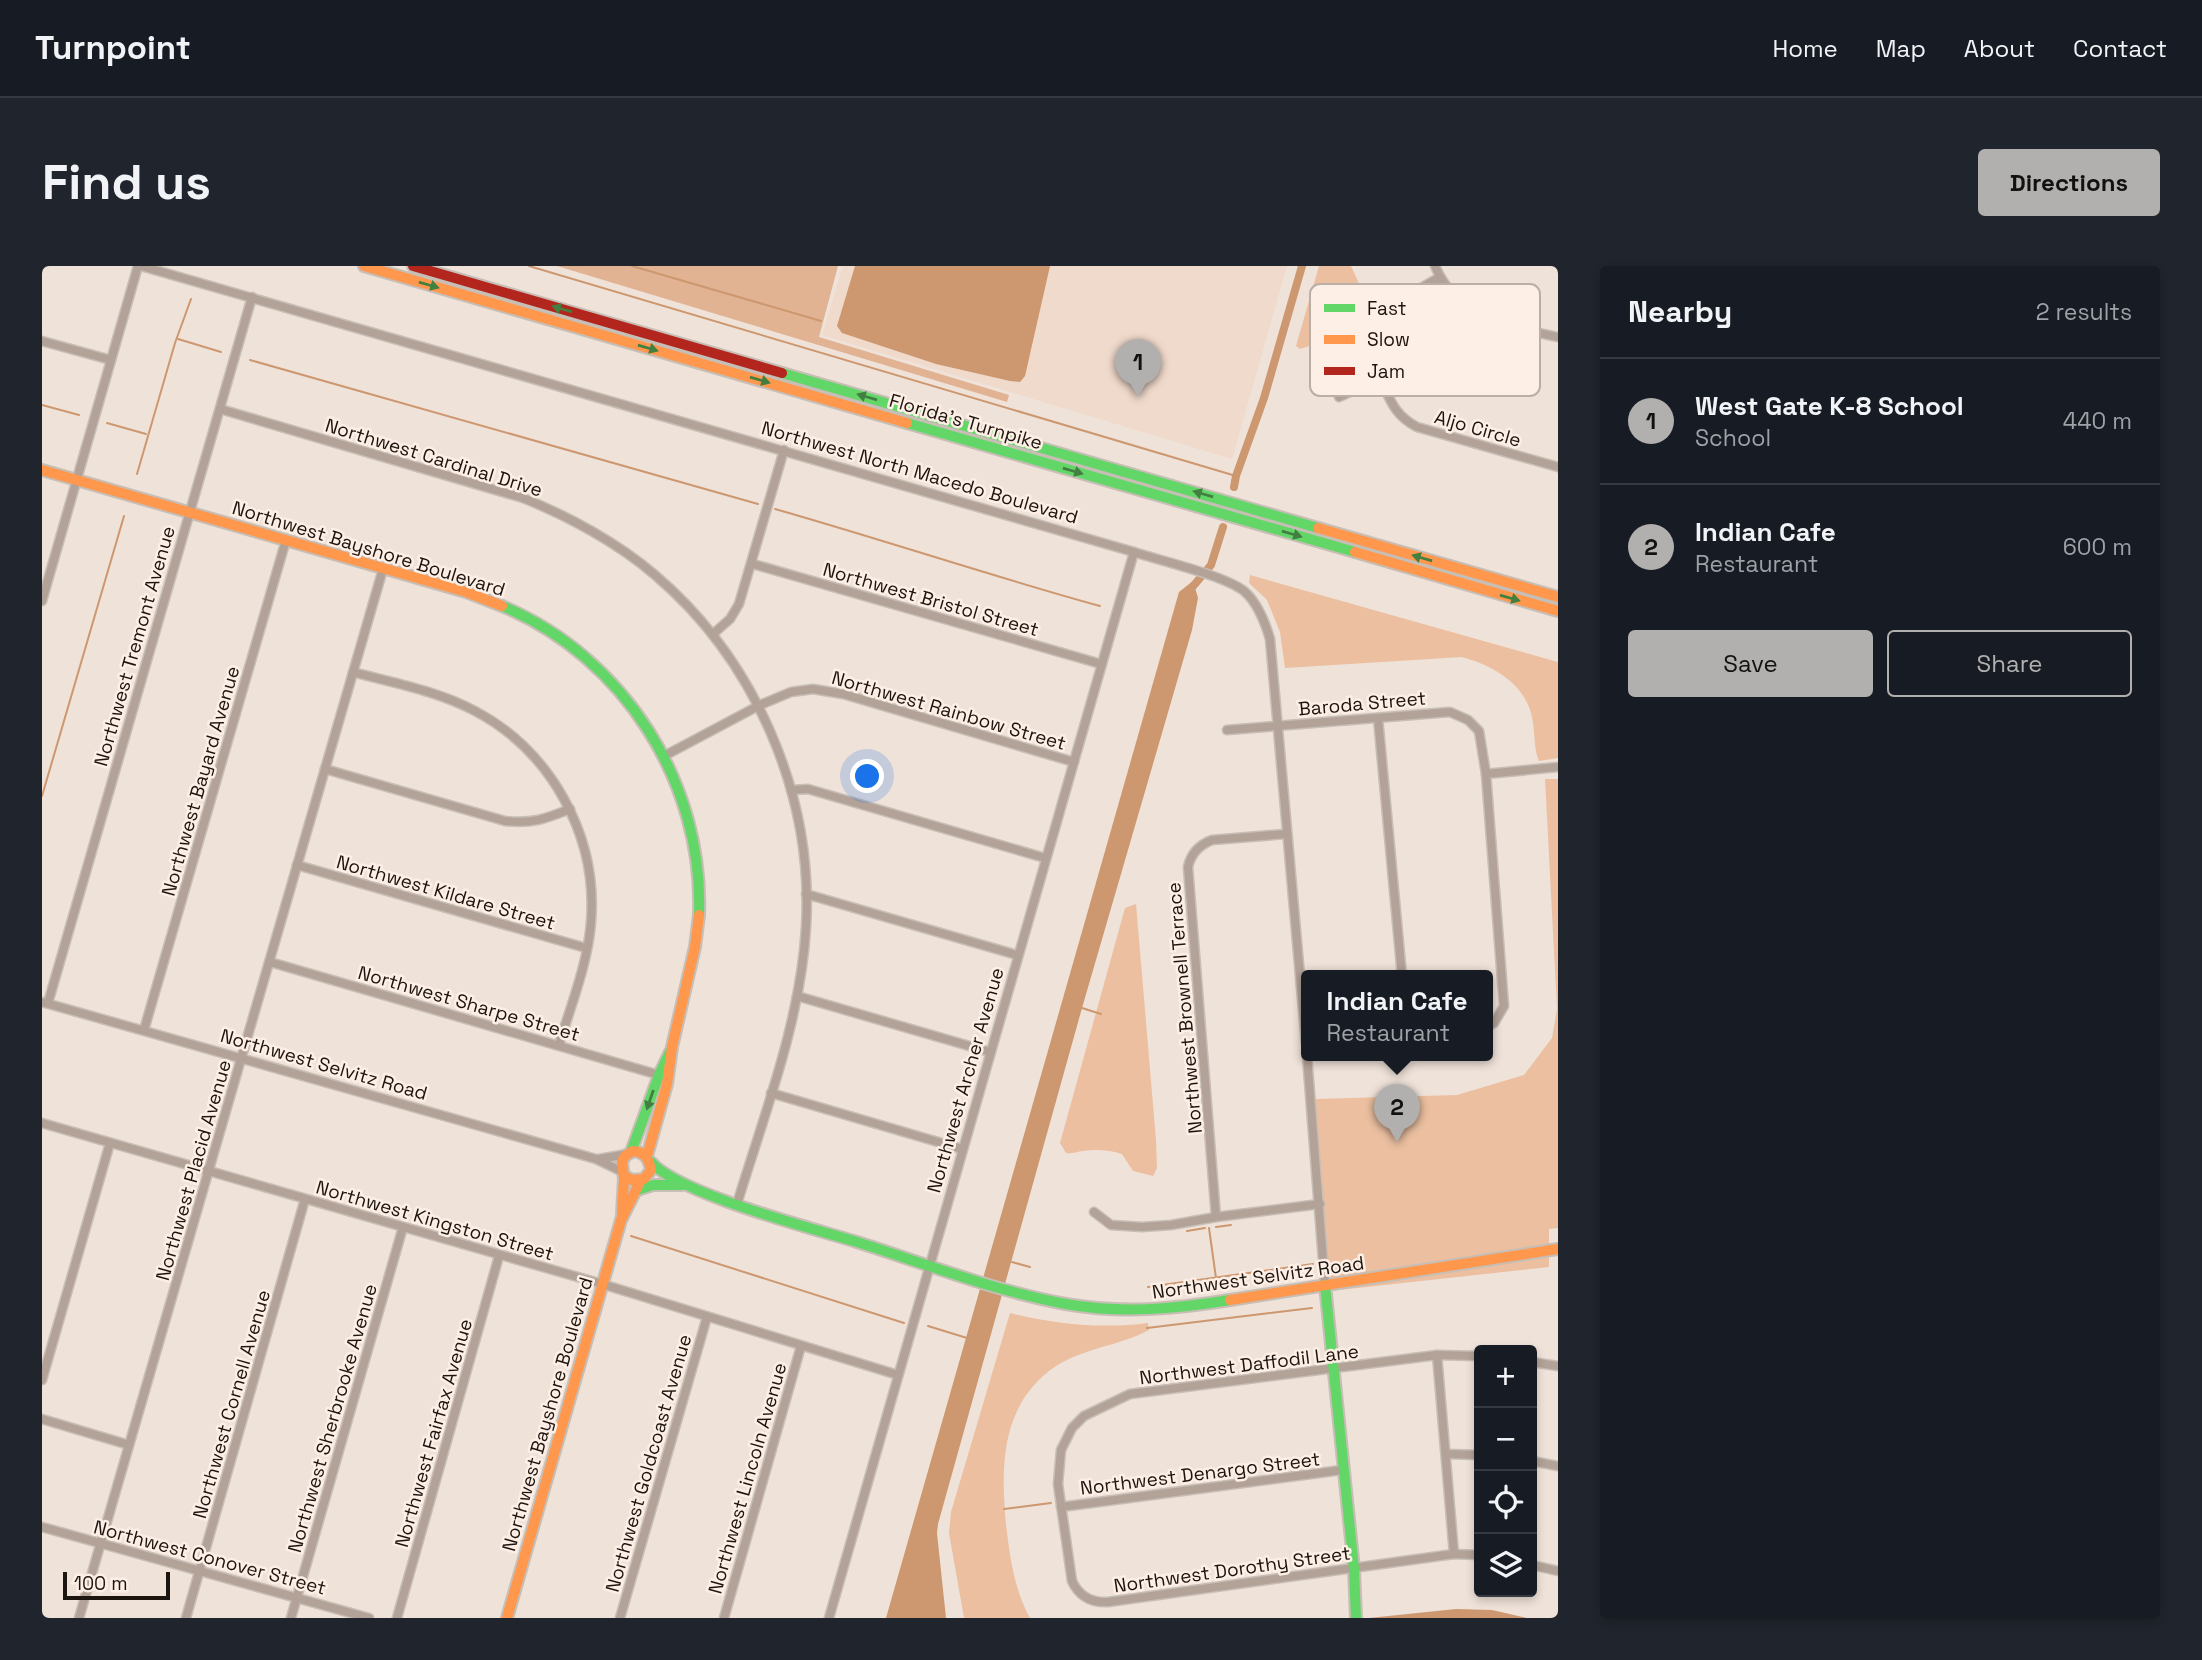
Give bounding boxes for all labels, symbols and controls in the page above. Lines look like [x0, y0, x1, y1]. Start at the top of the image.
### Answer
text: Turnpoint [35, 27, 191, 69]
text: Home [1772, 33, 1838, 64]
text: Map [1876, 33, 1926, 64]
text: About [1964, 33, 2035, 64]
text: Contact [2073, 33, 2167, 64]
button: Directions [1978, 149, 2160, 216]
text: Find us [42, 151, 211, 213]
one-way arrow [419, 280, 440, 290]
legend [1310, 284, 1540, 396]
text: Nearby [1628, 292, 1732, 331]
text: Fast [1367, 296, 1407, 321]
text: 2 results [2036, 297, 2132, 327]
one-way arrow [552, 304, 573, 314]
text: Slow [1367, 327, 1410, 352]
pin: 1 [1115, 339, 1161, 397]
one-way arrow [638, 343, 659, 353]
text: Jam [1367, 359, 1405, 384]
one-way arrow [750, 376, 771, 386]
street label: Florida's Turnpike [886, 388, 1045, 455]
text: West Gate K-8 School [1695, 389, 1964, 423]
one-way arrow [856, 392, 877, 402]
street label: Aljo Circle [1432, 404, 1524, 453]
text: 1 [1646, 406, 1656, 436]
text: 440 m [2063, 406, 2132, 436]
street label: Northwest Cardinal Drive [322, 412, 546, 502]
street label: Northwest North Macedo Boulevard [759, 415, 1081, 530]
text: School [1695, 423, 1771, 453]
one-way arrow [1063, 466, 1084, 476]
one-way arrow [1193, 489, 1214, 499]
street label: Northwest Bayshore Boulevard [229, 495, 508, 602]
text: Indian Cafe [1695, 515, 1836, 549]
street label: Northwest Tremont Avenue [88, 523, 181, 769]
one-way arrow [1281, 530, 1302, 540]
text: 2 [1644, 532, 1658, 562]
text: 600 m [2063, 532, 2132, 562]
text: Restaurant [1695, 549, 1818, 579]
one-way arrow [1411, 552, 1432, 562]
street label: Northwest Bristol Street [820, 557, 1042, 642]
one-way arrow [1500, 593, 1521, 603]
button: Save [1628, 630, 1873, 697]
button: Share [1887, 630, 2132, 697]
street label: Northwest Bayard Avenue [156, 663, 245, 899]
street label: Northwest Rainbow Street [829, 665, 1069, 756]
street label: Baroda Street [1297, 685, 1427, 722]
your location [850, 759, 884, 793]
street label: Northwest Kildare Street [334, 849, 558, 936]
street label: Northwest Brownell Terrace [1161, 881, 1208, 1135]
street label: Northwest Sharpe Street [355, 960, 583, 1047]
street label: Northwest Archer Avenue [921, 965, 1010, 1196]
popup [1301, 970, 1493, 1061]
text: Indian Cafe [1327, 984, 1467, 1018]
text: Restaurant [1327, 1018, 1450, 1048]
street label: Northwest Selvitz Road [218, 1023, 430, 1106]
street label: Northwest Placid Avenue [150, 1057, 237, 1283]
pin: 2 [1374, 1084, 1420, 1142]
one-way arrow [644, 1090, 655, 1111]
street label: Northwest Kingston Street [313, 1175, 557, 1266]
street label: Northwest Selvitz Road [1150, 1250, 1366, 1305]
street label: Northwest Bayshore Boulevard [496, 1274, 599, 1554]
street label: Northwest Sherbrooke Avenue [282, 1281, 383, 1555]
street label: Northwest Cornell Avenue [187, 1287, 276, 1521]
street label: Northwest Fairfax Avenue [389, 1316, 478, 1550]
street label: Northwest Goldcoast Avenue [600, 1331, 697, 1595]
street label: Northwest Daffodil Lane [1138, 1339, 1360, 1390]
map controls [1474, 1345, 1537, 1597]
button: + [1474, 1345, 1537, 1408]
street label: Northwest Lincoln Avenue [702, 1360, 792, 1597]
button: − [1474, 1408, 1537, 1471]
street label: Northwest Denargo Street [1079, 1446, 1322, 1501]
button: locate [1474, 1471, 1537, 1534]
street label: Northwest Conover Street [91, 1514, 329, 1601]
button: layers [1474, 1534, 1537, 1597]
street label: Northwest Dorothy Street [1112, 1540, 1352, 1598]
scale bar [63, 1569, 170, 1601]
text: 100 m [74, 1571, 128, 1596]

